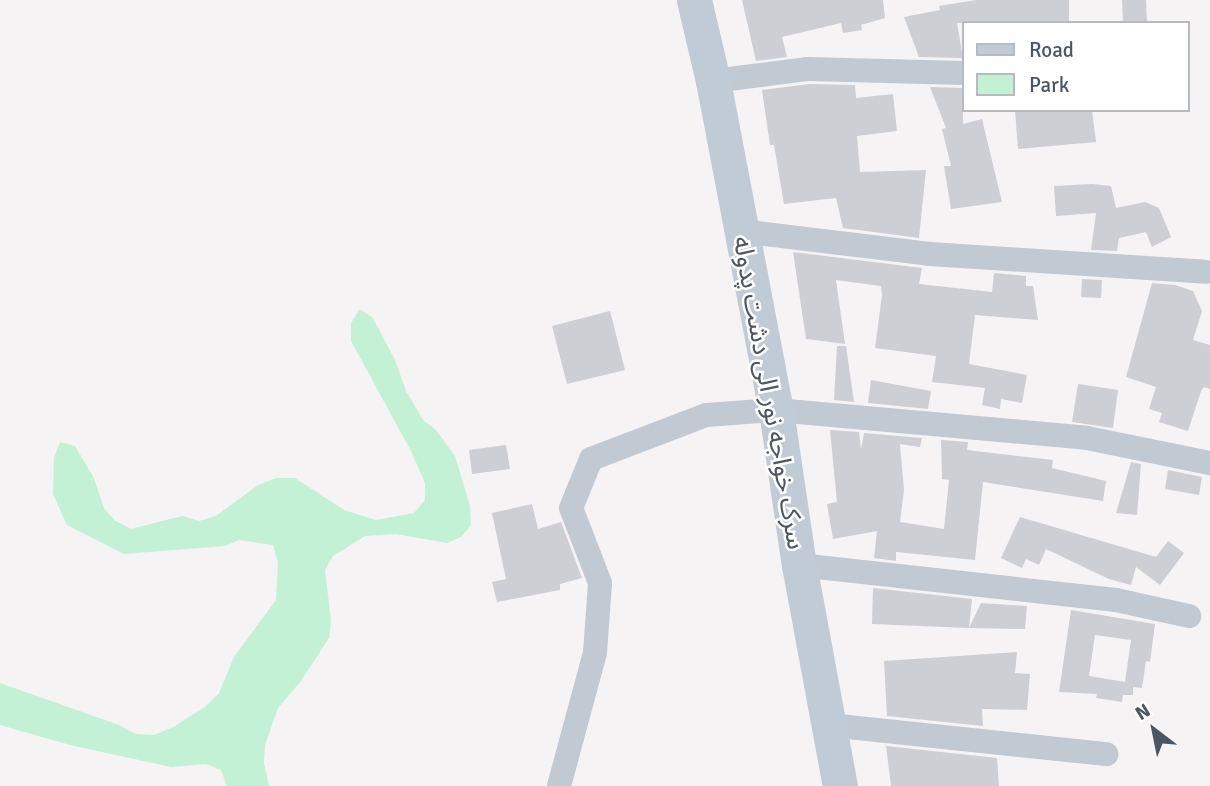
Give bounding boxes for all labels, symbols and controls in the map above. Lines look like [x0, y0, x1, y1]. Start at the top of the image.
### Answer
legend [962, 21, 1189, 112]
text: Road [1029, 37, 1074, 63]
text: Park [1029, 72, 1069, 98]
street label: سرک خواجه نور الی دشت پدوله [725, 234, 811, 552]
north arrow [1119, 695, 1189, 765]
text: N [1131, 699, 1155, 726]

